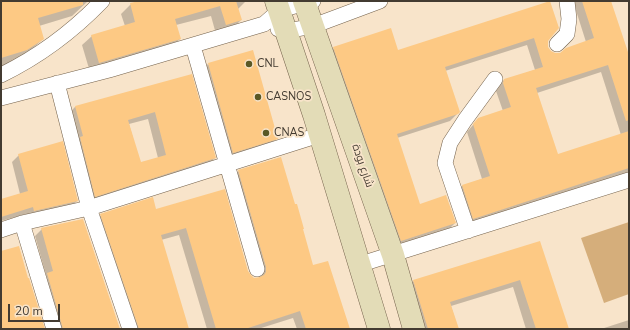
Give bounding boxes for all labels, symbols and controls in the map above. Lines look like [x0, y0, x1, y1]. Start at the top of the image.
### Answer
place label: CNL [257, 57, 279, 71]
marker: CNL [244, 59, 254, 69]
place label: CASNOS [266, 90, 311, 104]
marker: CASNOS [253, 92, 263, 102]
place label: CNAS [274, 126, 304, 140]
marker: CNAS [261, 128, 271, 138]
street label: شارع بودة [348, 142, 376, 190]
scale bar [10, 296, 62, 322]
text: 20 m [15, 303, 43, 319]

